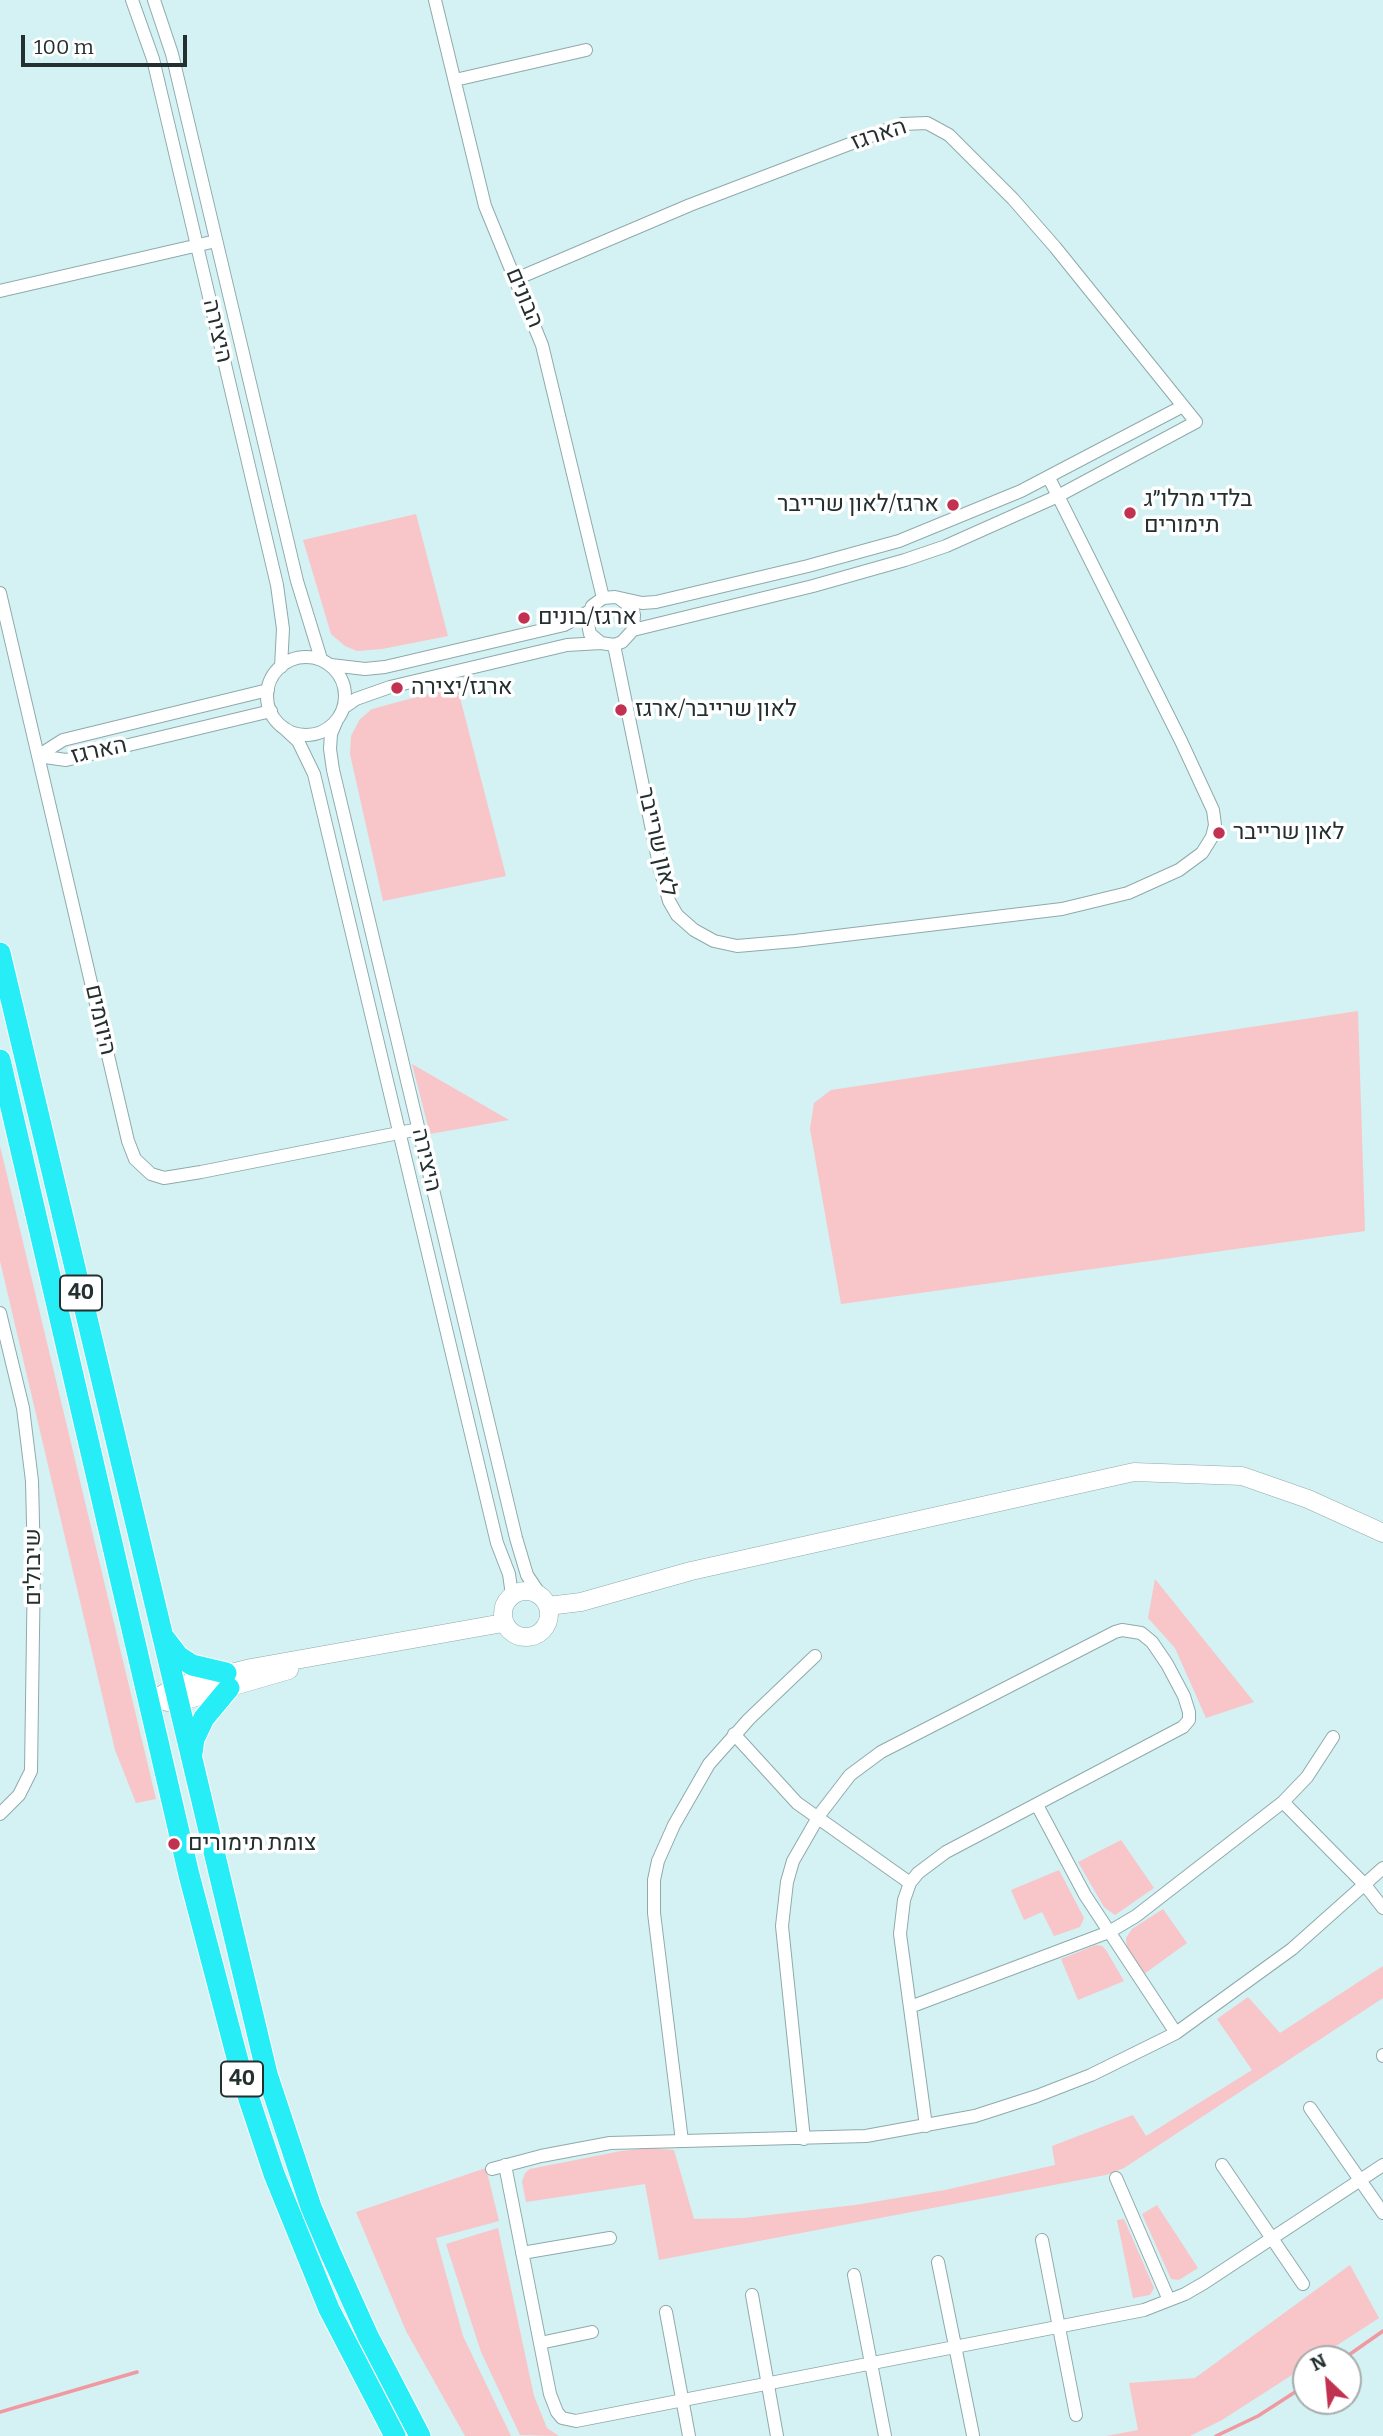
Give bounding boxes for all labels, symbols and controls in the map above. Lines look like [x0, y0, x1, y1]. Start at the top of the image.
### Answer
scale bar [24, 21, 191, 65]
text: 100 m [34, 34, 94, 60]
street label: הארגז [848, 113, 910, 157]
street label: הבונים [499, 264, 549, 332]
street label: היצירה [196, 296, 238, 366]
place label: בלדי מרלו״ג תימורים [1144, 486, 1252, 540]
place label: ארגז/לאון שרייבר [777, 491, 939, 519]
marker: ארגז/לאון שרייבר [945, 497, 961, 513]
marker: בלדי מרלו״ג תימורים [1122, 505, 1138, 521]
place label: ארגז/בונים [538, 604, 637, 632]
marker: ארגז/בונים [516, 610, 532, 626]
place label: ארגז/יצירה [411, 674, 513, 702]
marker: ארגז/יצירה [389, 680, 405, 696]
place label: לאון שרייבר/ארגז [635, 696, 797, 724]
marker: לאון שרייבר/ארגז [613, 702, 629, 718]
street label: הארגז [68, 732, 130, 770]
street label: לאון שרייבר [631, 785, 683, 899]
place label: לאון שרייבר [1233, 819, 1344, 847]
marker: לאון שרייבר [1211, 825, 1227, 841]
street label: היוזמים [79, 982, 121, 1058]
street label: היצירה [405, 1125, 447, 1195]
road number: 40 [60, 1276, 102, 1310]
street label: שיבולים [20, 1528, 48, 1606]
place label: צומת תימורים [188, 1830, 316, 1858]
marker: צומת תימורים [166, 1836, 182, 1852]
road number: 40 [221, 2062, 263, 2096]
north arrow [1292, 2345, 1362, 2415]
text: N [1307, 2349, 1330, 2376]

